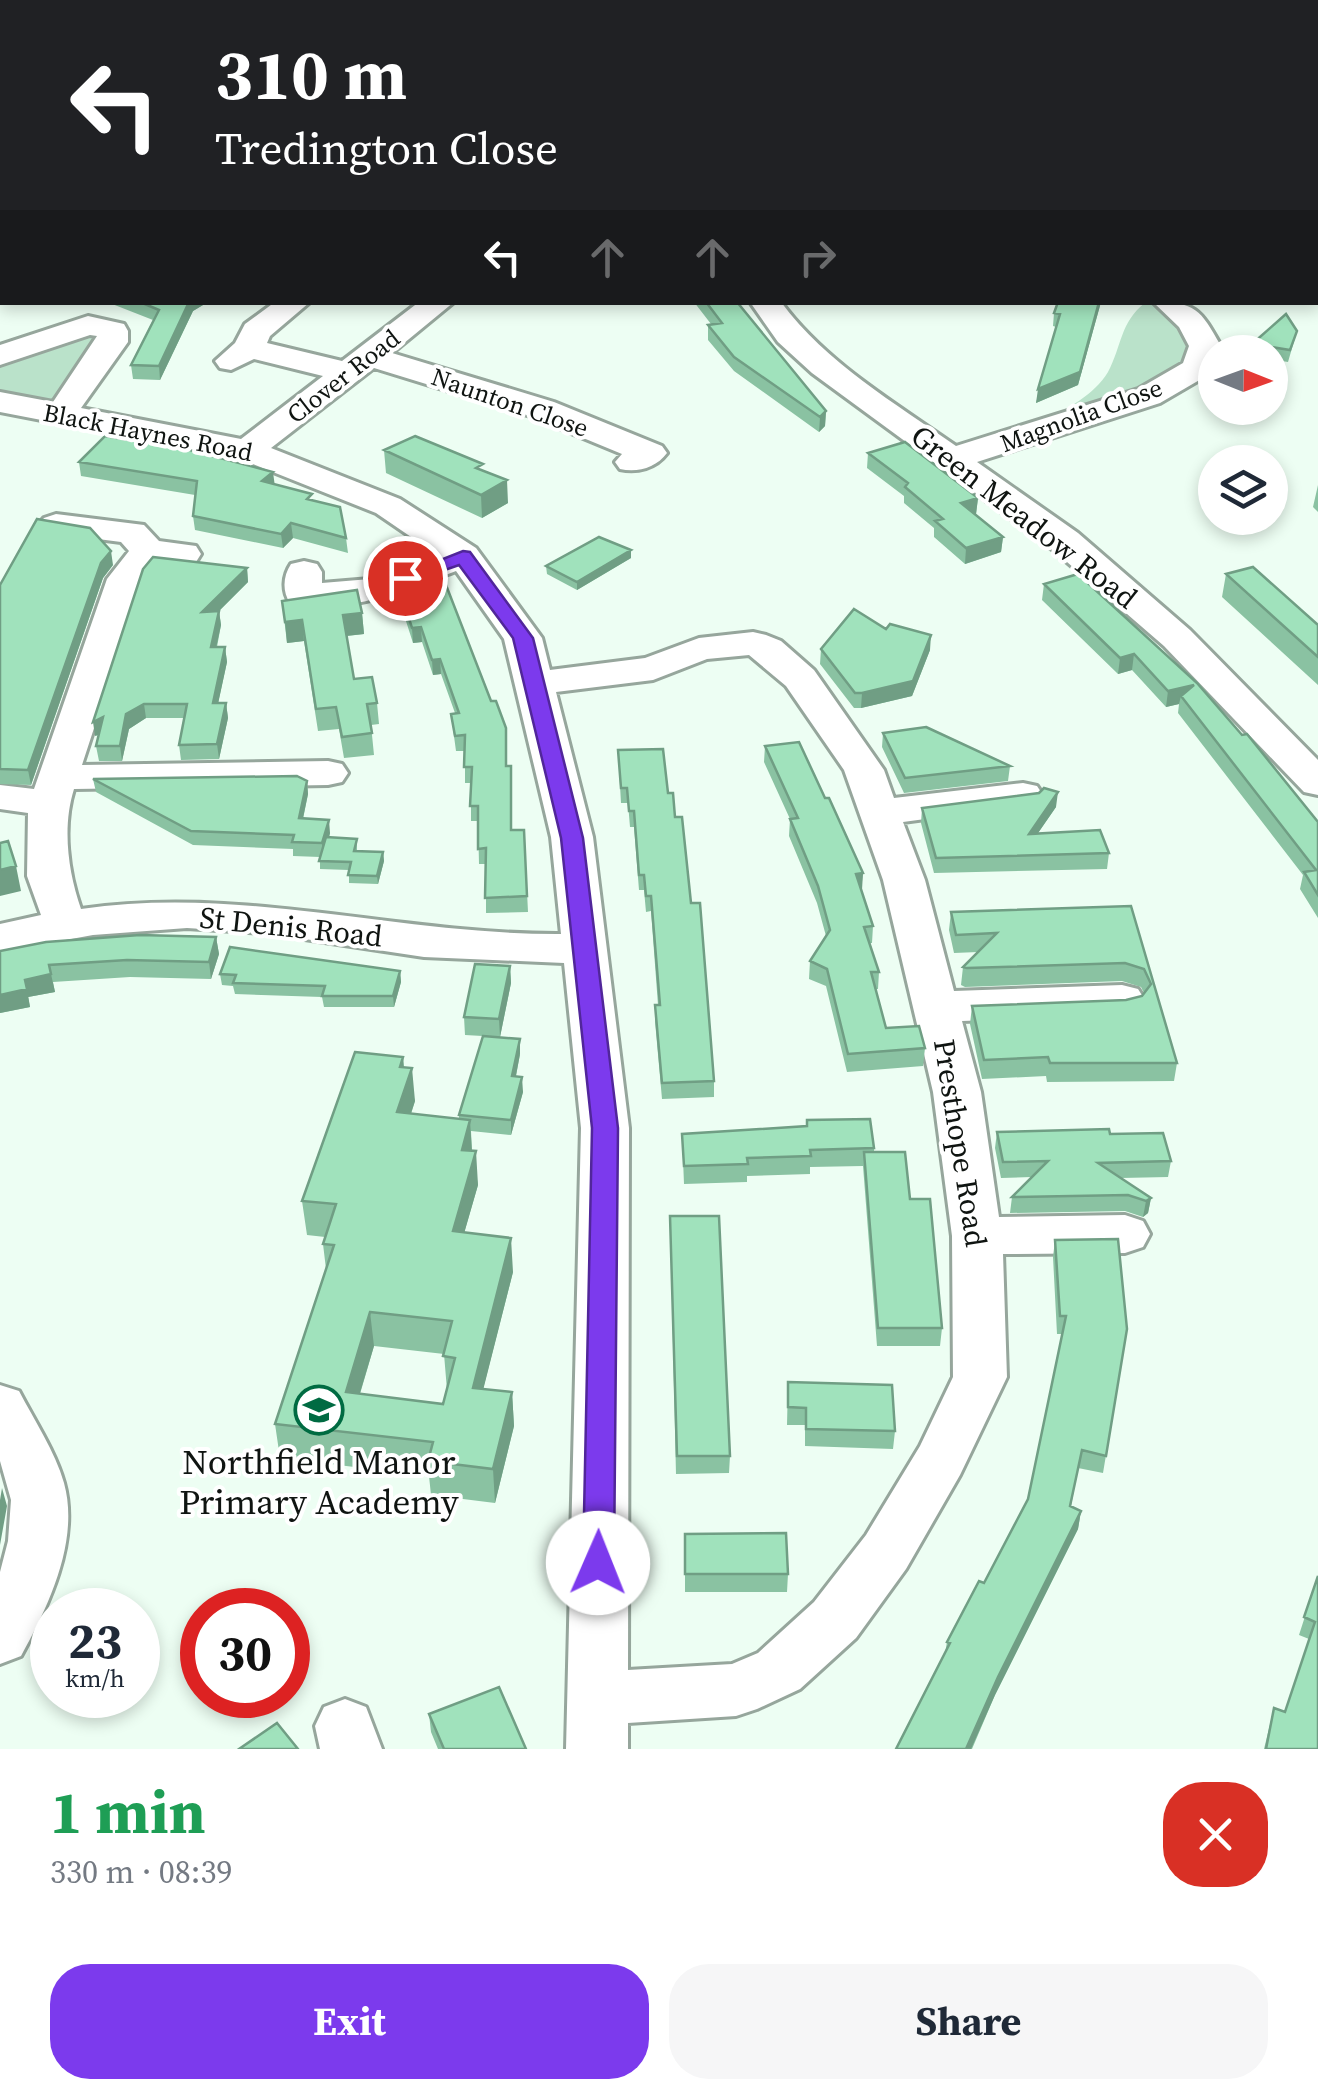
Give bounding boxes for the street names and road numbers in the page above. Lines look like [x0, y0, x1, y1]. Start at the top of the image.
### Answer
street label: Clover Road [279, 321, 407, 431]
street label: Naunton Close [427, 359, 593, 445]
street label: Magnolia Close [995, 370, 1167, 460]
street label: Black Haynes Road [40, 395, 256, 469]
street label: Green Meadow Road [903, 415, 1146, 618]
street label: St Denis Road [198, 897, 384, 956]
street label: Presthope Road [924, 1036, 997, 1250]

